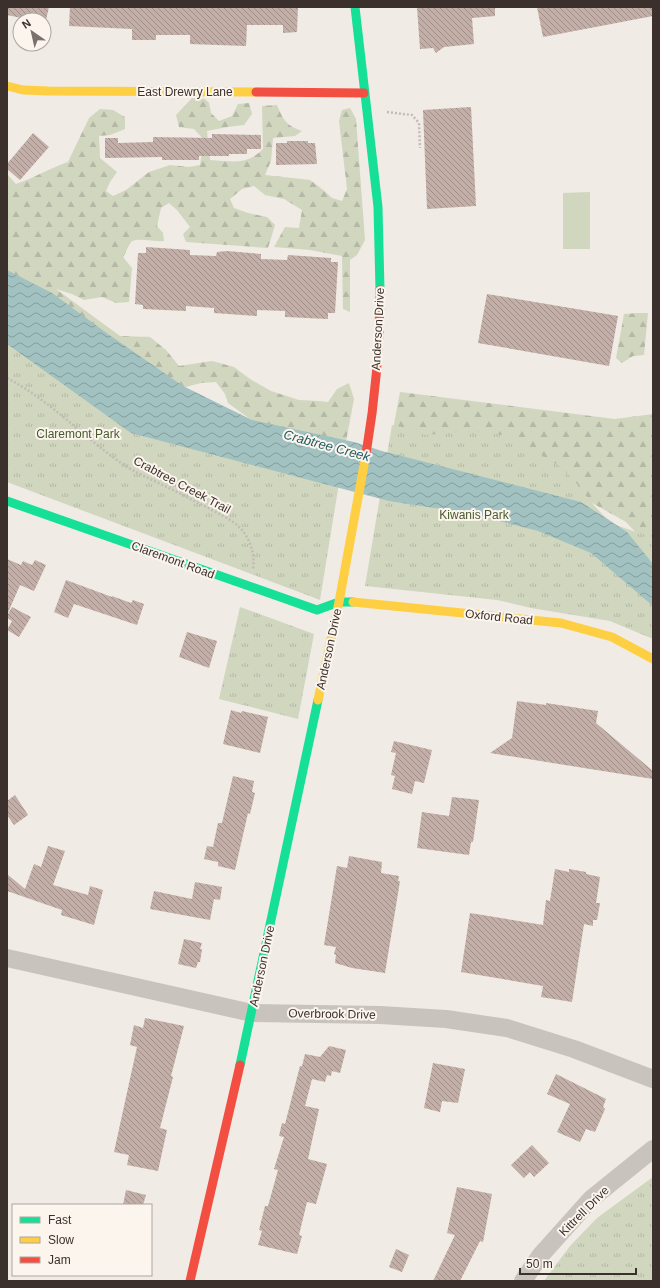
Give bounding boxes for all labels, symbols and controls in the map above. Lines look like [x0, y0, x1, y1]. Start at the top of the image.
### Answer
north arrow [12, 12, 52, 52]
text: N [20, 16, 33, 31]
street label: East Drewry Lane [137, 85, 233, 99]
street label: Anderson Drive [369, 287, 387, 371]
park label: Claremont Park [36, 427, 121, 441]
water label: Crabtree Creek [282, 427, 373, 465]
street label: Crabtree Creek Trail [131, 453, 233, 517]
park label: Kiwanis Park [439, 508, 510, 522]
street label: Claremont Road [130, 538, 216, 582]
street label: Oxford Road [464, 606, 534, 628]
street label: Anderson Drive [314, 607, 345, 691]
street label: Anderson Drive [247, 924, 278, 1008]
street label: Overbrook Drive [288, 1006, 376, 1022]
street label: Kittrell Drive [556, 1183, 612, 1239]
legend [12, 1204, 152, 1276]
text: Fast [48, 1213, 72, 1227]
text: Slow [48, 1233, 74, 1247]
scale bar [520, 1250, 636, 1276]
text: Jam [48, 1253, 71, 1267]
text: 50 m [526, 1257, 553, 1271]

